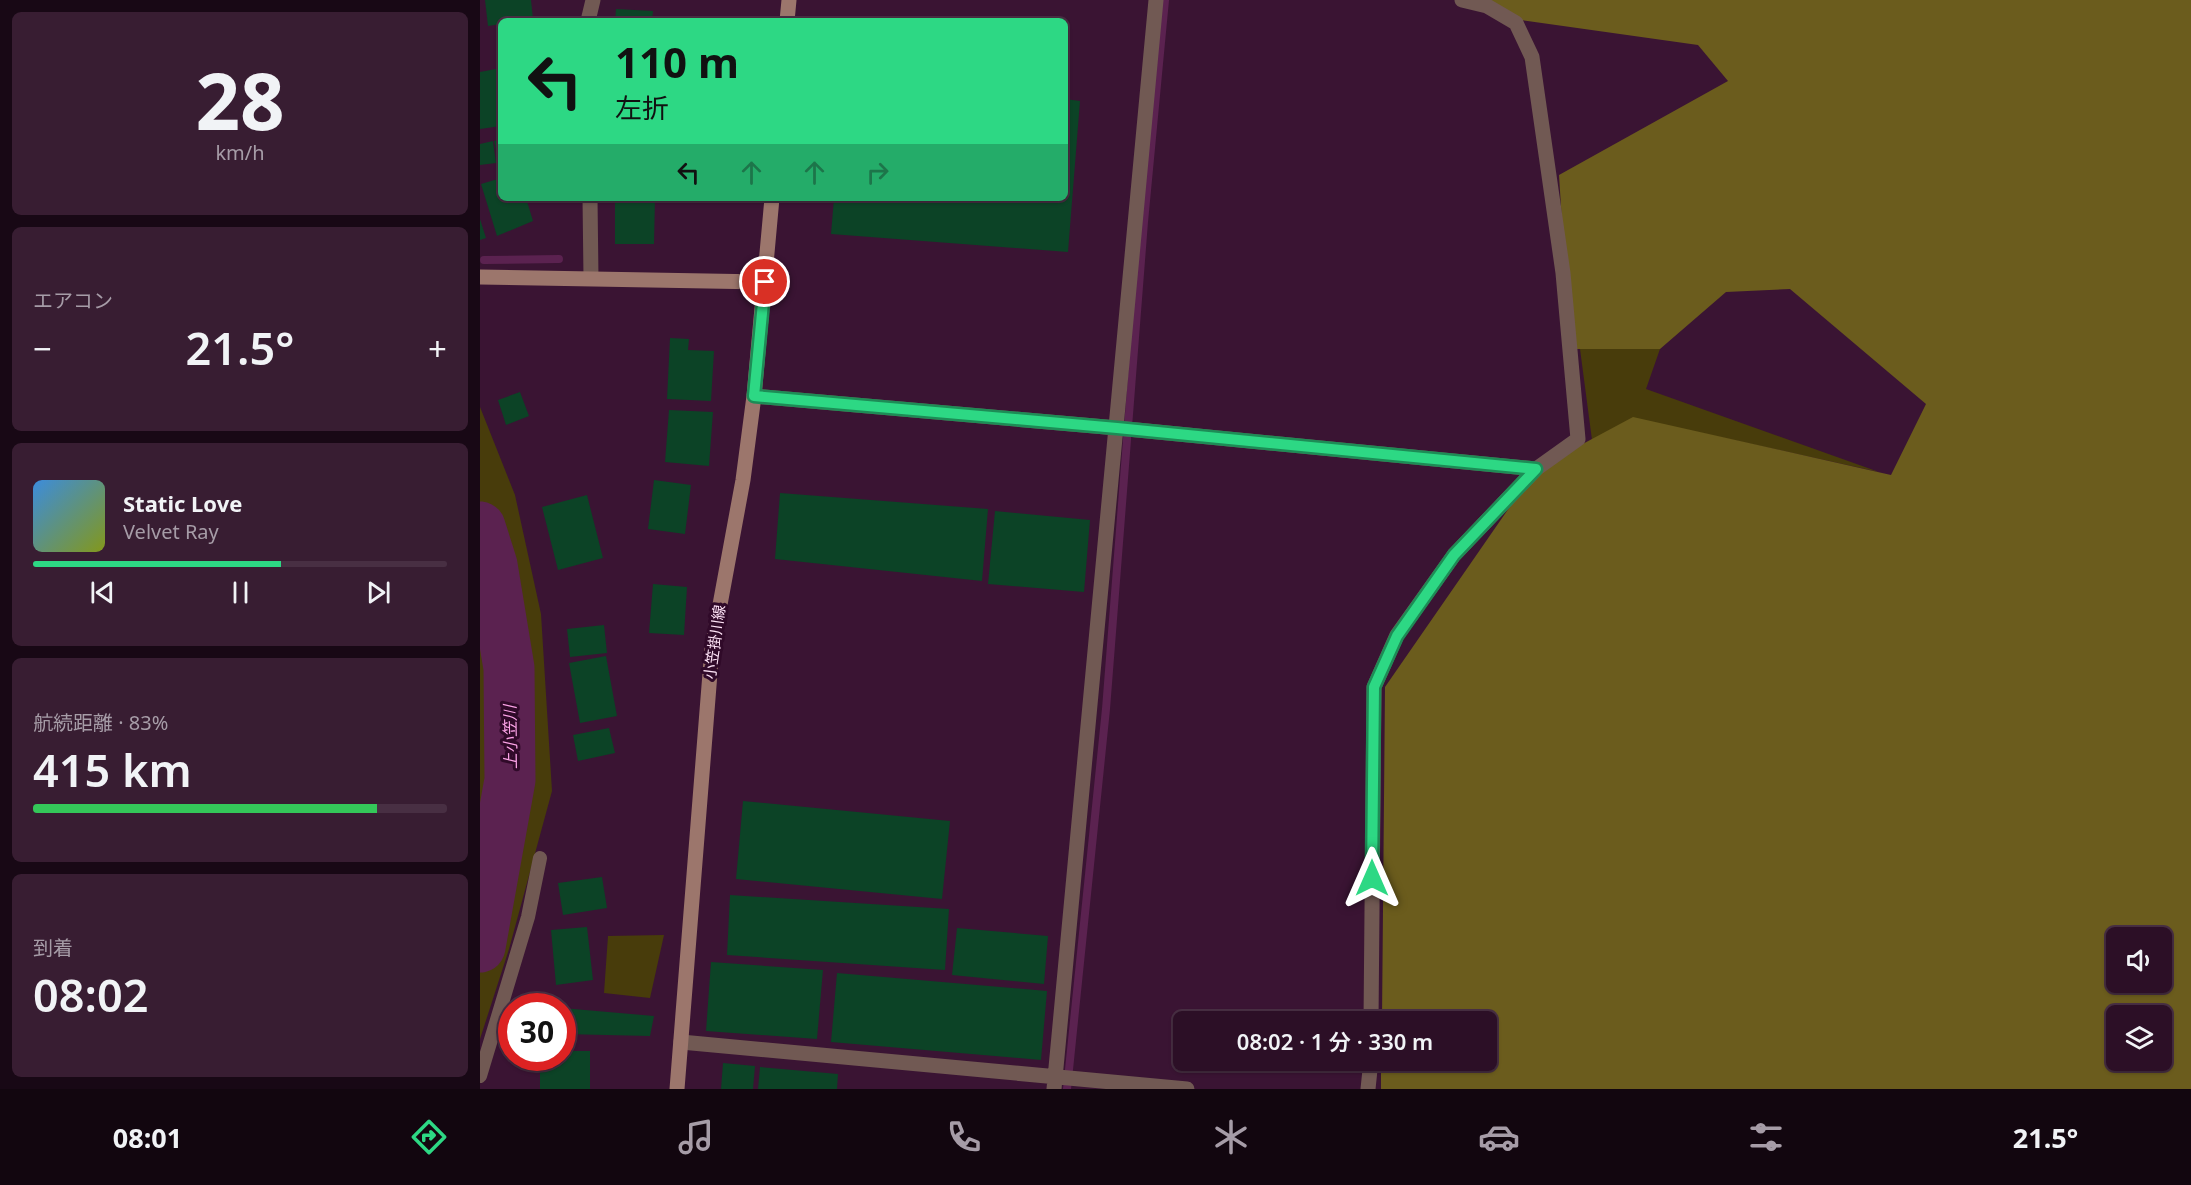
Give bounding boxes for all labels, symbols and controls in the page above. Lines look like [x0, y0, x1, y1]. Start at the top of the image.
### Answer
text: 110 m [615, 33, 739, 90]
icon: left [516, 42, 594, 120]
text: 28 [195, 47, 285, 153]
text: 左折 [615, 89, 669, 126]
text: km/h [215, 139, 265, 166]
icon: left [672, 156, 705, 189]
icon: ahead [735, 156, 768, 189]
icon: ahead [798, 156, 831, 189]
icon: right [861, 156, 894, 189]
pin [739, 256, 790, 307]
icon: arrive [748, 265, 781, 298]
text: エアコン [33, 287, 113, 314]
text: 21.5° [186, 317, 294, 378]
text: − [33, 326, 52, 371]
text: + [428, 326, 447, 371]
text: Static Love [123, 488, 242, 518]
text: Velvet Ray [123, 518, 219, 545]
icon: previous [86, 576, 119, 609]
icon: pause [224, 576, 257, 609]
icon: next [362, 576, 395, 609]
street label: 小笠掛川線 [699, 603, 729, 680]
water label: 上小笠川 [498, 703, 522, 769]
text: 航続距離 · 83% [33, 709, 168, 736]
text: 415 km [33, 739, 192, 800]
position arrow [1340, 846, 1404, 910]
map controls [2106, 927, 2172, 1071]
button: sound [2106, 927, 2172, 993]
text: 到着 [33, 934, 73, 961]
text: 08:02 [33, 964, 148, 1025]
speed limit sign: 30 [498, 993, 576, 1071]
button: layers [2106, 1005, 2172, 1071]
text: 08:02 · 1 分 · 330 m [1237, 1026, 1433, 1056]
icon: directions [408, 1116, 450, 1158]
icon: music [675, 1116, 717, 1158]
icon: phone [943, 1116, 985, 1158]
icon: climate [1210, 1116, 1252, 1158]
icon: car [1478, 1116, 1520, 1158]
icon: filters [1745, 1116, 1787, 1158]
text: 08:01 [113, 1119, 182, 1156]
text: 21.5° [2013, 1119, 2078, 1156]

